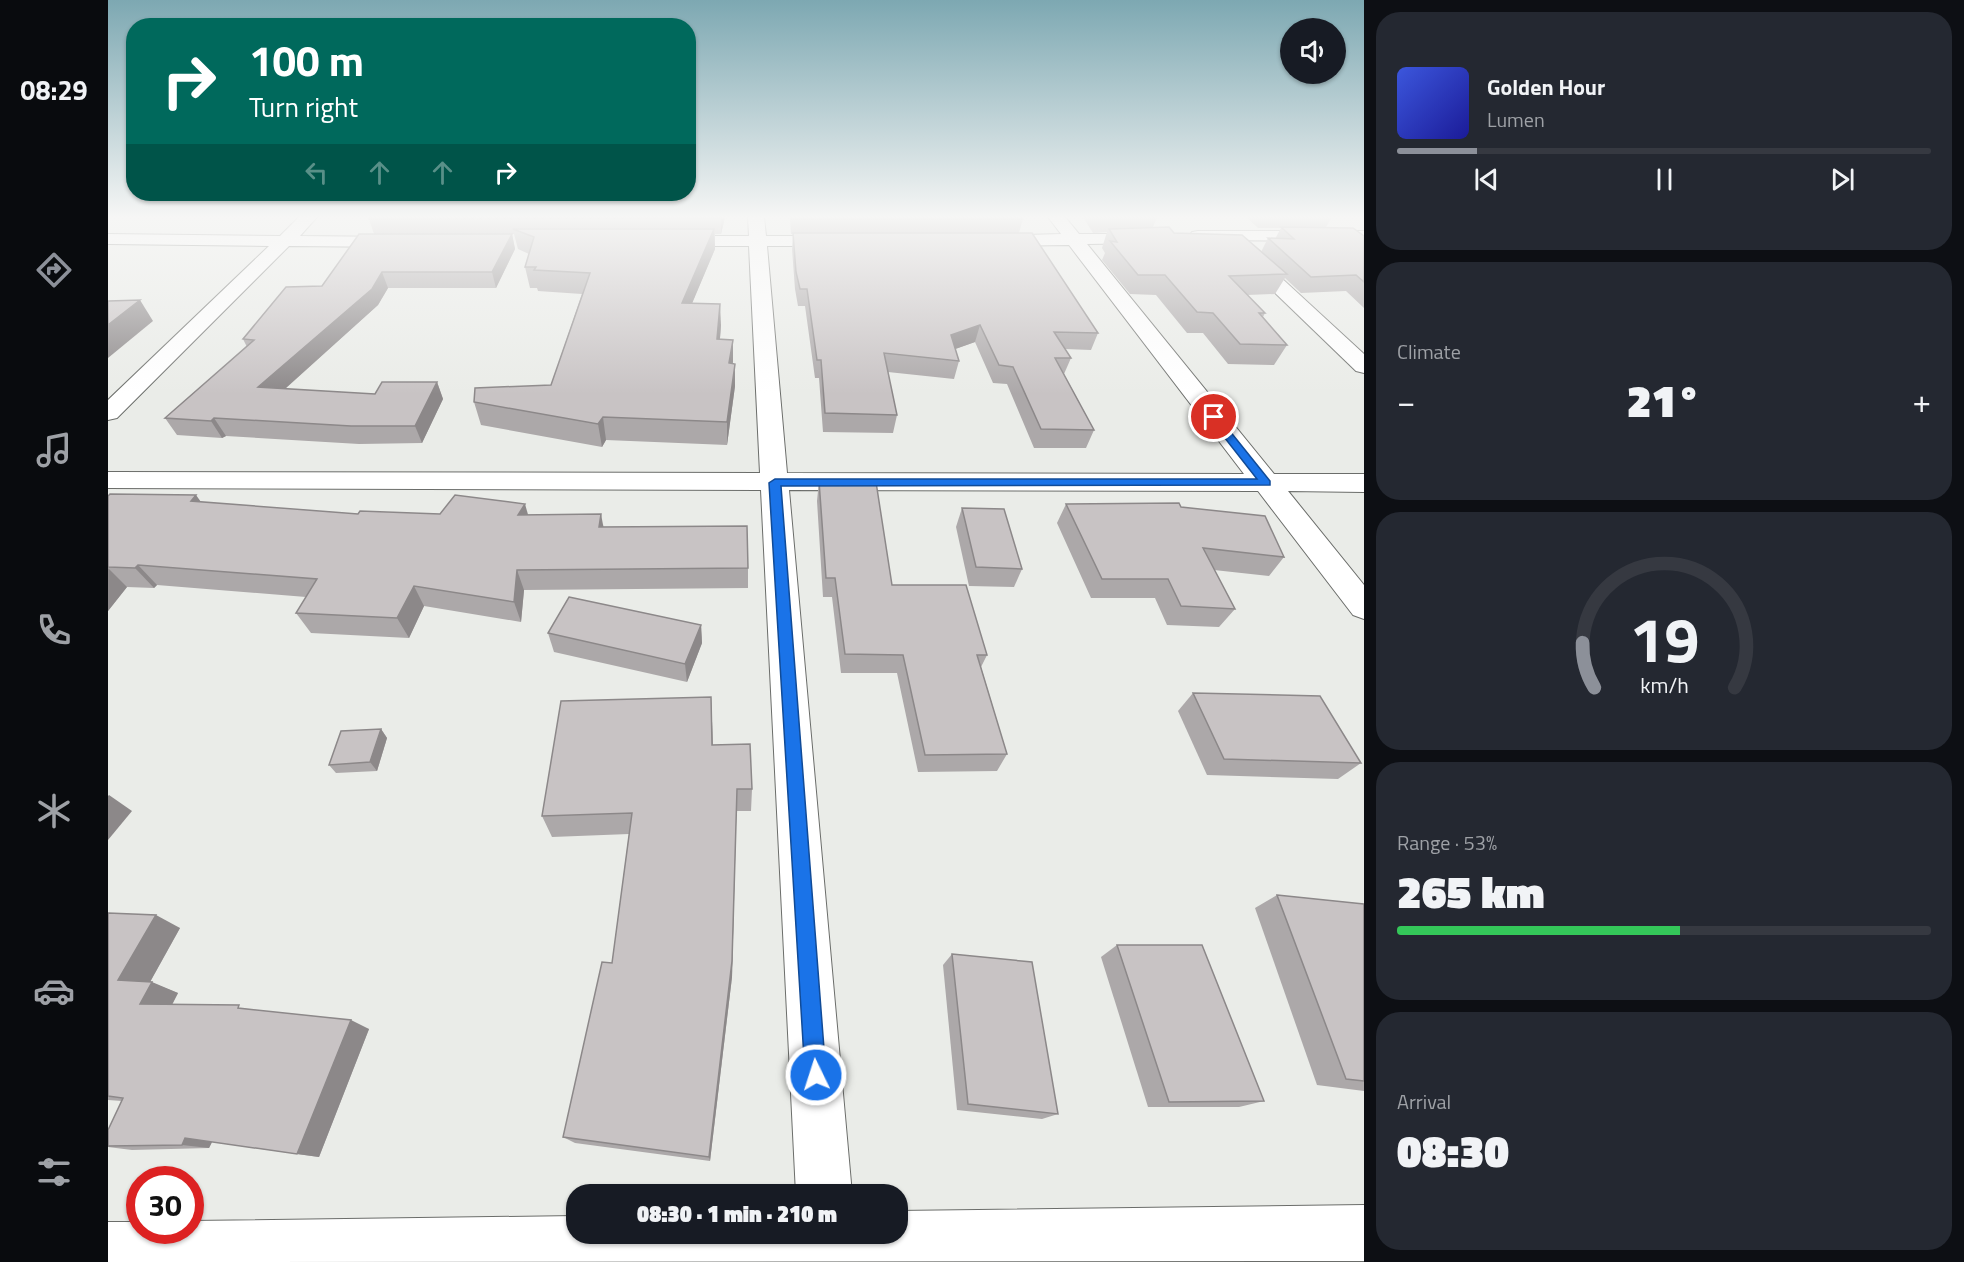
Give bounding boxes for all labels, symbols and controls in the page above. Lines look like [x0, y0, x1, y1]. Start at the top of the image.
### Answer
map controls [1280, 18, 1346, 84]
button: sound [1280, 18, 1346, 84]
text: 100 m [249, 28, 364, 92]
icon: right [150, 42, 228, 120]
text: 08:29 [20, 69, 88, 110]
text: Golden Hour [1487, 70, 1605, 104]
text: Turn right [249, 86, 358, 127]
text: Lumen [1487, 104, 1545, 135]
icon: left [300, 156, 333, 189]
icon: ahead [363, 156, 396, 189]
icon: ahead [426, 156, 459, 189]
icon: right [489, 156, 522, 189]
icon: previous [1470, 163, 1503, 196]
icon: pause [1648, 163, 1681, 196]
icon: next [1826, 163, 1859, 196]
icon: directions [33, 249, 75, 291]
text: Climate [1397, 336, 1461, 367]
text: 21° [1627, 366, 1701, 434]
text: − [1397, 376, 1415, 426]
text: + [1913, 376, 1931, 426]
pin [1188, 391, 1239, 442]
icon: arrive [1197, 400, 1230, 433]
icon: music [33, 429, 75, 471]
text: 19 [1629, 591, 1699, 686]
icon: phone [33, 609, 75, 651]
text: km/h [1640, 669, 1688, 701]
icon: climate [33, 790, 75, 832]
text: Range · 53% [1397, 827, 1497, 858]
text: 265 km [1397, 857, 1545, 925]
icon: car [33, 970, 75, 1012]
position arrow [784, 1043, 848, 1107]
text: Arrival [1397, 1086, 1451, 1117]
text: 08:30 [1397, 1116, 1509, 1184]
icon: filters [33, 1151, 75, 1193]
speed limit sign: 30 [126, 1166, 204, 1244]
text: 08:30 · 1 min · 210 m [637, 1197, 837, 1231]

